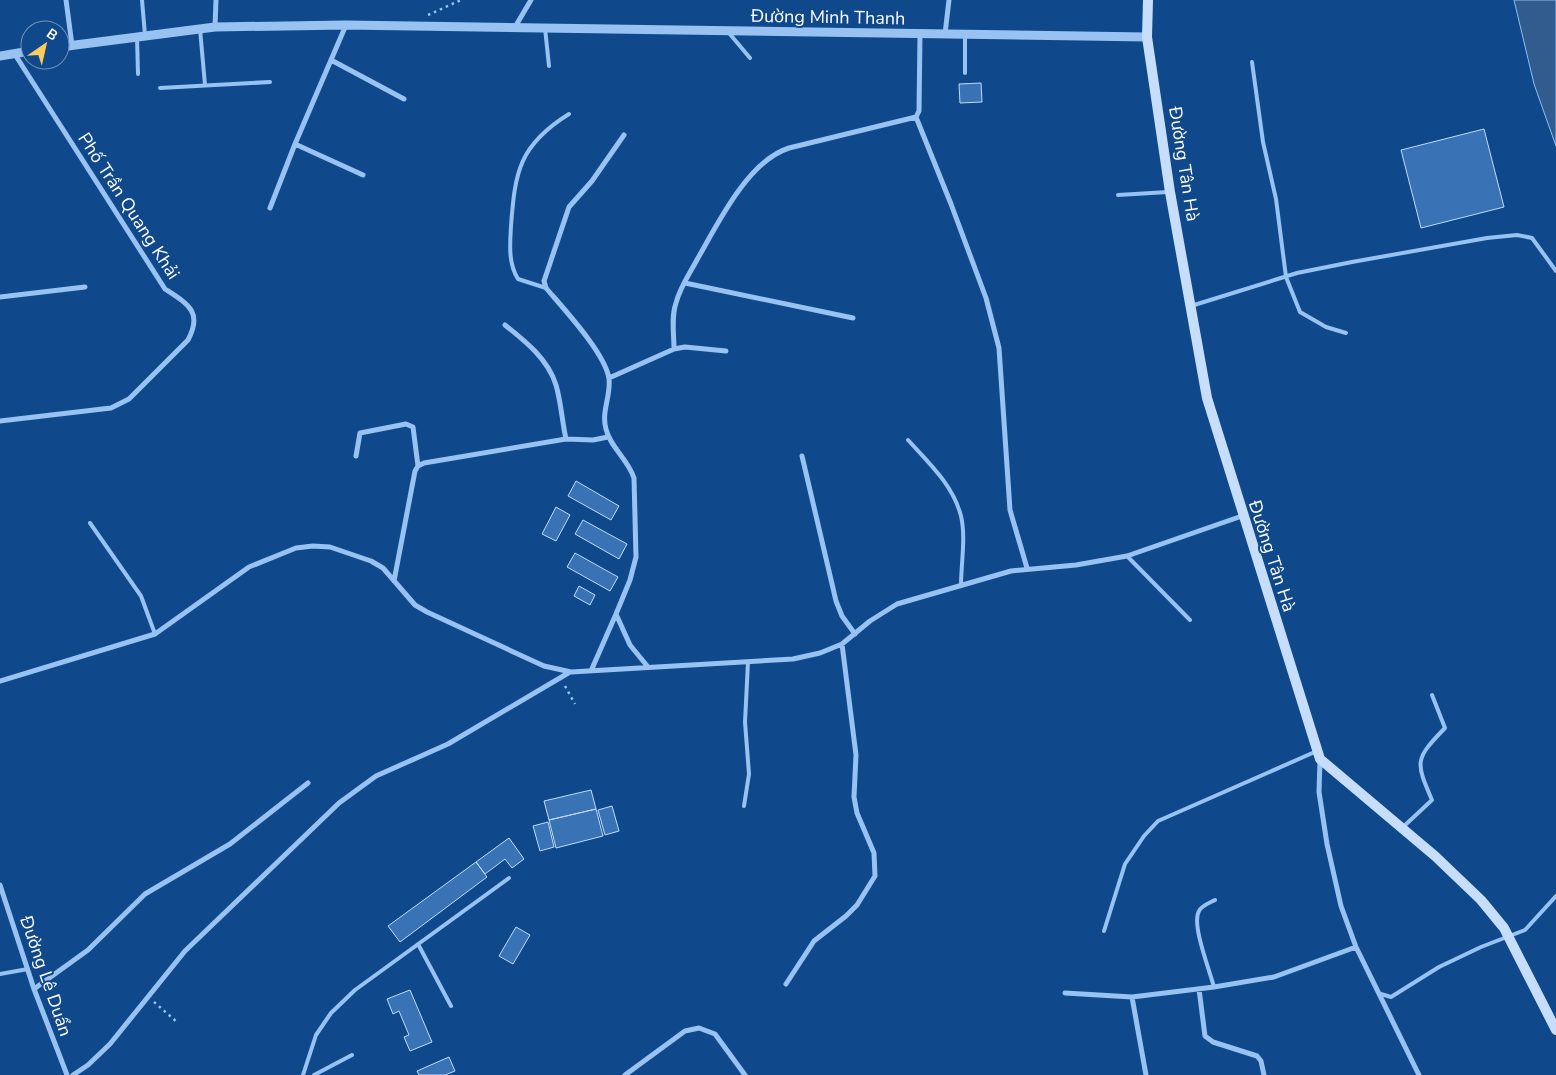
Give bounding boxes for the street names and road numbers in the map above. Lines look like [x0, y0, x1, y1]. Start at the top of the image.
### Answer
street label: Đường Minh Thanh [750, 4, 905, 30]
street label: Đường Tân Hà [1163, 104, 1205, 223]
street label: Phố Trần Quang Khải [73, 128, 185, 284]
street label: Đường Tân Hà [1242, 496, 1301, 615]
street label: Đường Lê Duẩn [14, 912, 78, 1039]

